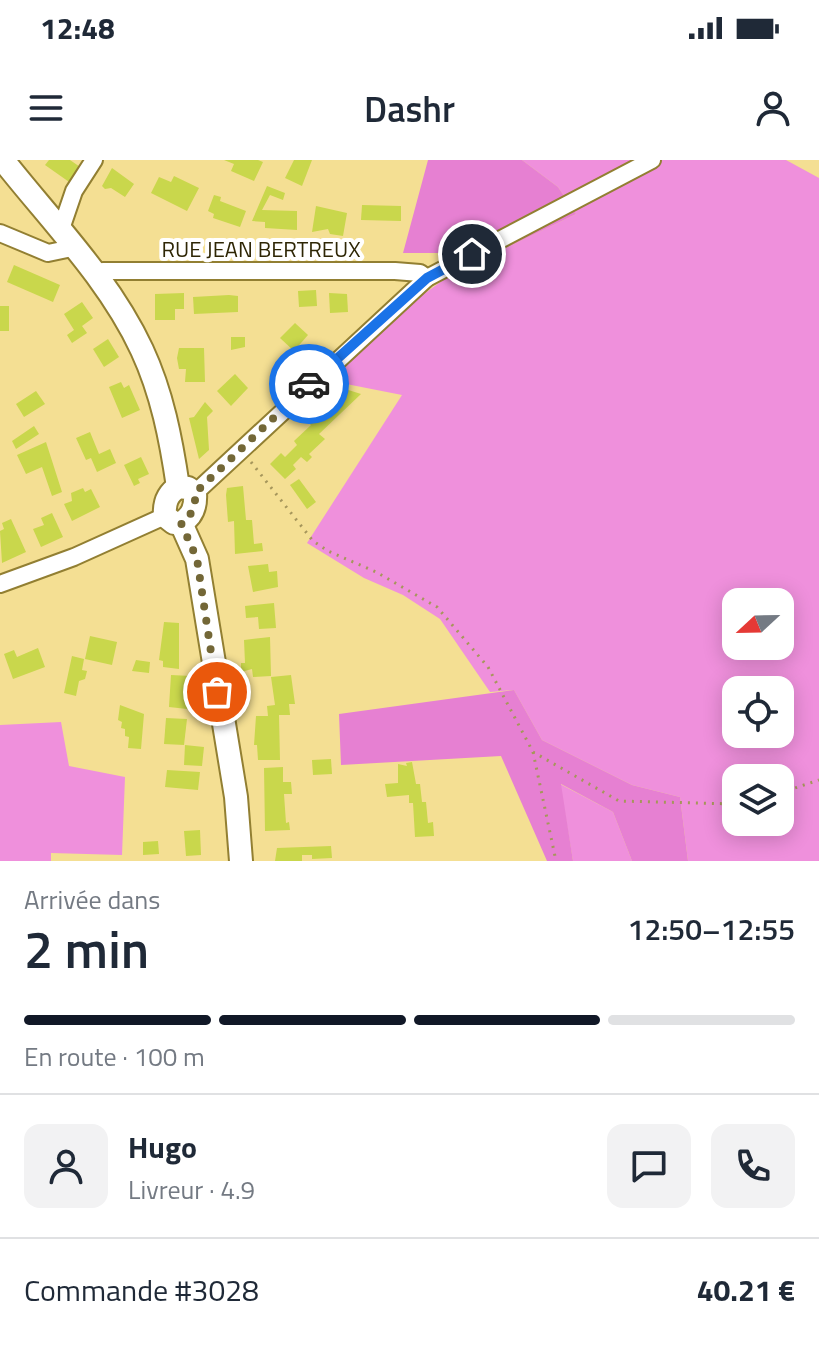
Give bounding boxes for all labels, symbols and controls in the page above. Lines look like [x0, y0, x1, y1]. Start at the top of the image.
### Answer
text: 12:48 [40, 5, 115, 51]
text: Dashr [364, 81, 455, 136]
icon: menu [24, 86, 68, 130]
icon: person [751, 86, 795, 130]
pin [438, 220, 506, 288]
street label: RUE JEAN BERTREUX [162, 232, 360, 266]
icon: home [450, 232, 494, 276]
courier [269, 344, 349, 424]
icon: car [287, 362, 331, 406]
north arrow [722, 588, 794, 660]
map controls [722, 588, 794, 836]
pin [183, 658, 251, 726]
icon: bag [195, 670, 239, 714]
button: locate [722, 676, 794, 748]
button: layers [722, 764, 794, 836]
text: Arrivée dans [24, 880, 160, 919]
text: 12:50–12:55 [628, 906, 795, 952]
text: 2 min [24, 909, 149, 988]
text: En route · 100 m [24, 1037, 205, 1076]
button: person [24, 1124, 108, 1208]
text: Hugo [128, 1124, 197, 1170]
button: chat [607, 1124, 691, 1208]
button: phone [711, 1124, 795, 1208]
text: Livreur · 4.9 [128, 1170, 255, 1209]
text: Commande #3028 [24, 1267, 259, 1313]
text: 40.21 € [697, 1267, 795, 1313]

